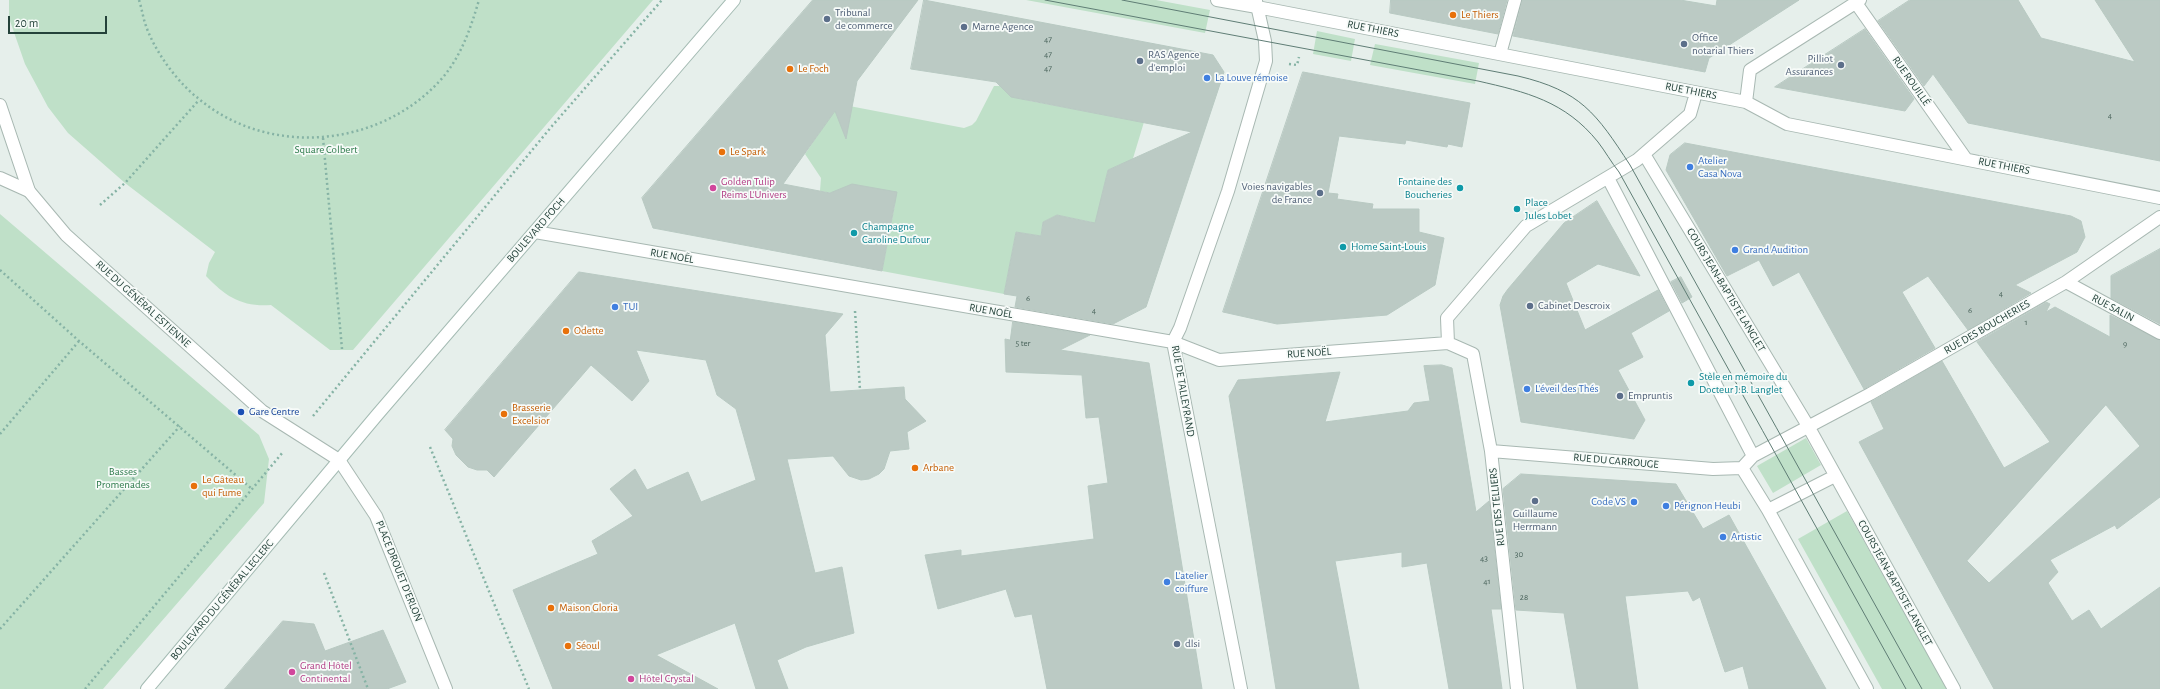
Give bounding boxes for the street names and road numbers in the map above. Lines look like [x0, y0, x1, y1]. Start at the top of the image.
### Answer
street label: RUE THIERS [1346, 18, 1400, 40]
street label: RUE ROUILLÉ [1889, 54, 1933, 108]
street label: RUE THIERS [1664, 80, 1718, 102]
street label: RUE THIERS [1977, 155, 2031, 177]
street label: BOULEVARD FOCH [504, 195, 568, 265]
street label: COURS JEAN-BAPTISTE LANGLET [1684, 226, 1768, 354]
street label: RUE NOËL [649, 246, 695, 266]
street label: RUE DU GÉNÉRAL ESTIENNE [93, 258, 193, 350]
street label: RUE SALIN [2089, 291, 2137, 325]
street label: RUE DES BOUCHERIES [1942, 297, 2032, 357]
street label: RUE NOËL [968, 301, 1014, 321]
street label: RUE DE TALLEYRAND [1168, 344, 1198, 438]
street label: RUE NOËL [1287, 345, 1331, 361]
street label: RUE DU CARROUGE [1573, 451, 1659, 471]
street label: RUE DES TELLIERS [1486, 467, 1508, 547]
street label: COURS JEAN-BAPTISTE LANGLET [1855, 518, 1935, 648]
street label: PLACE DROUET D'ERLON [373, 519, 425, 623]
street label: BOULEVARD DU GÉNÉRAL LECLERC [168, 537, 276, 663]

